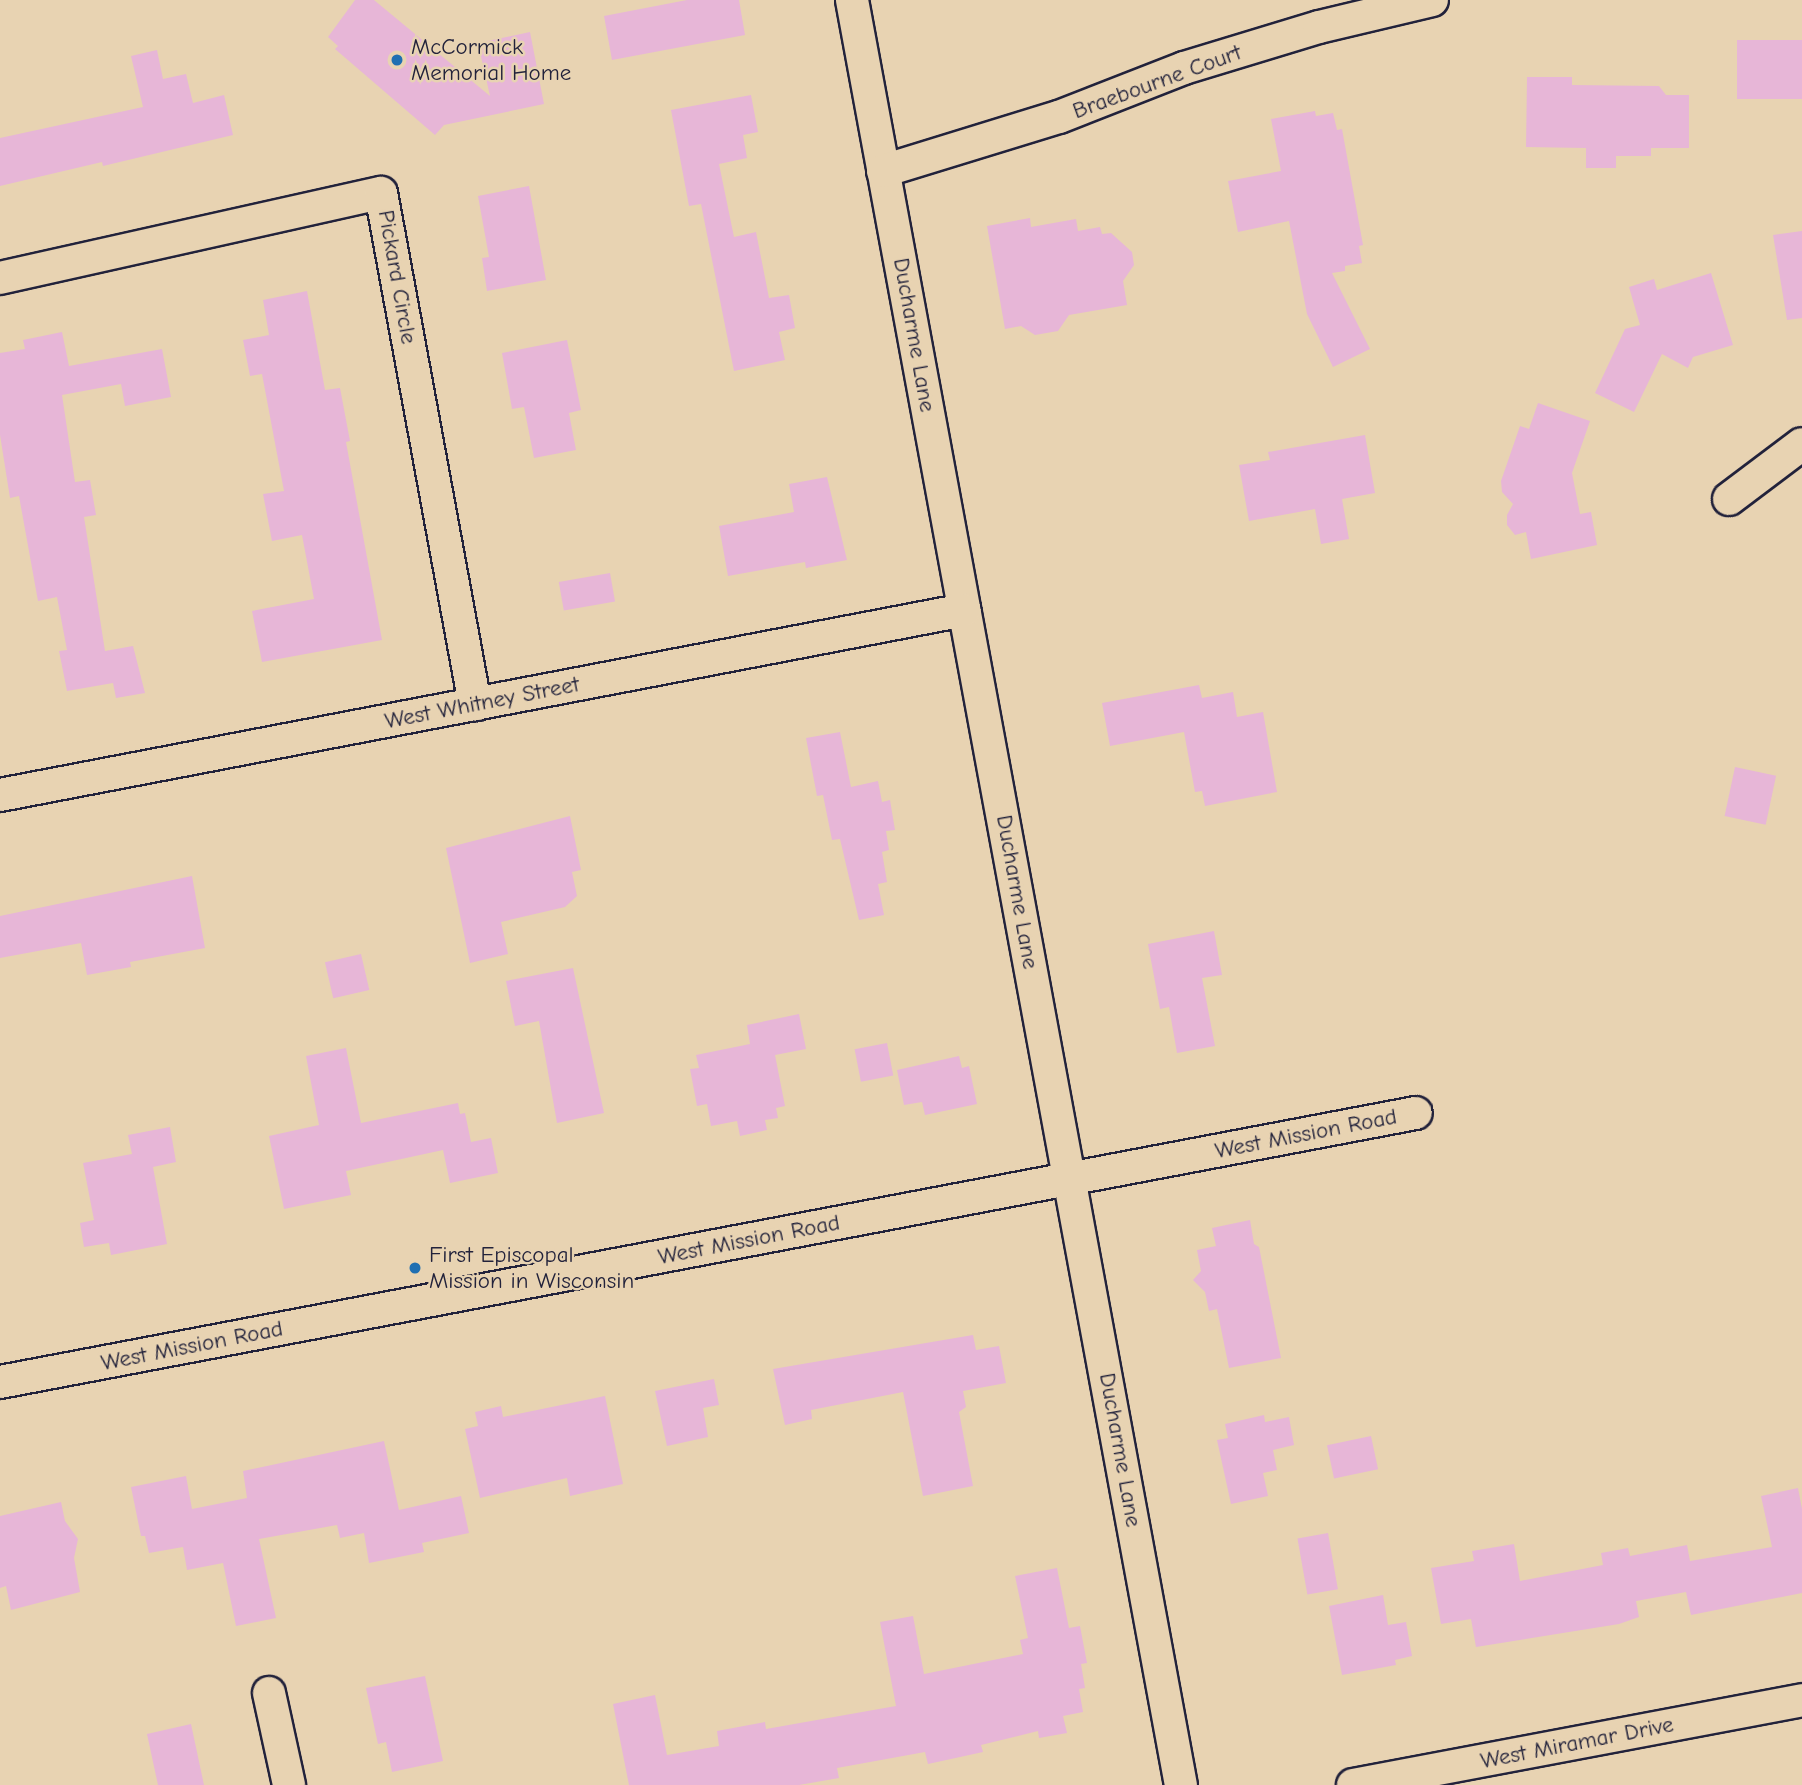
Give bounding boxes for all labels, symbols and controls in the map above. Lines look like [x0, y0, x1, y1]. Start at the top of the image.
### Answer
place label: McCormick Memorial Home [411, 33, 571, 87]
street label: Braebourne Court [1069, 39, 1245, 125]
marker: McCormick Memorial Home [389, 52, 405, 68]
street label: Pickard Circle [372, 208, 422, 346]
street label: Ducharme Lane [887, 256, 941, 414]
street label: West Whitney Street [382, 671, 582, 735]
street label: Ducharme Lane [990, 813, 1044, 971]
street label: West Mission Road [1213, 1103, 1399, 1165]
street label: West Mission Road [656, 1209, 842, 1271]
place label: First Episcopal Mission in Wisconsin [429, 1241, 634, 1295]
marker: First Episcopal Mission in Wisconsin [407, 1260, 423, 1276]
street label: West Mission Road [99, 1315, 285, 1377]
street label: Ducharme Lane [1093, 1371, 1147, 1529]
street label: West Miramar Drive [1478, 1711, 1676, 1775]

